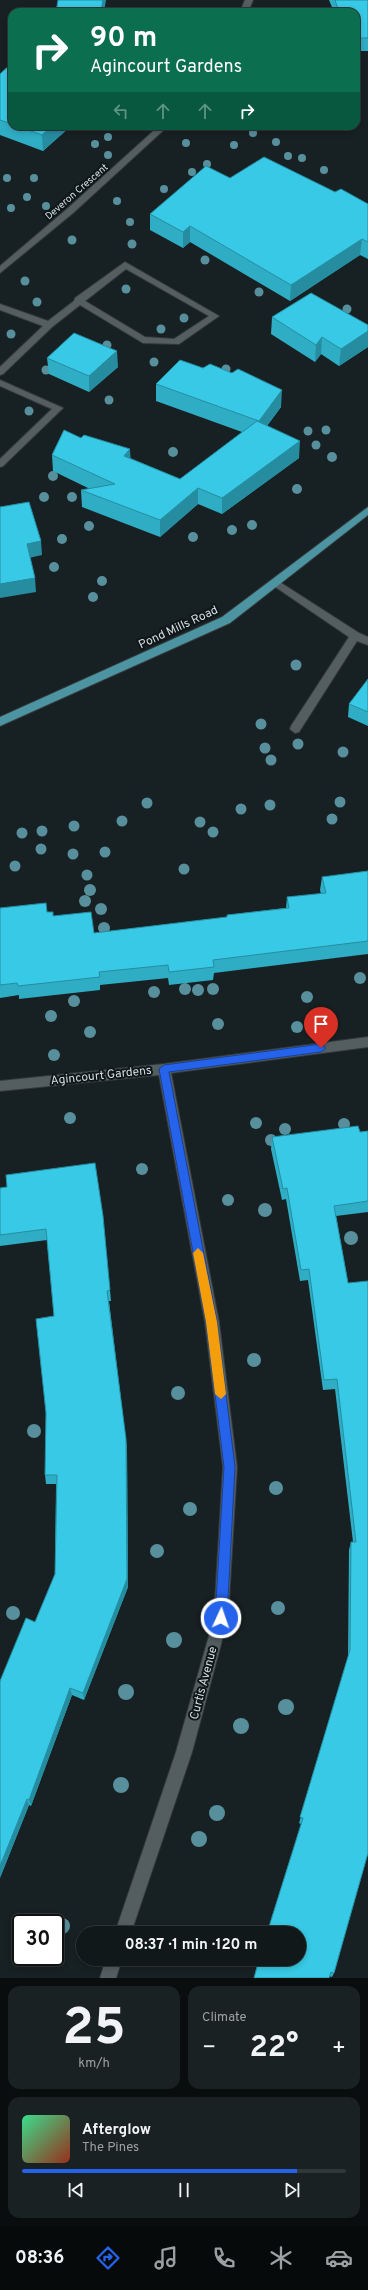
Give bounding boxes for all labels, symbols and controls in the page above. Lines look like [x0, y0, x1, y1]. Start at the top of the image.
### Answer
text: 90 m [90, 21, 157, 57]
icon: right [24, 24, 76, 76]
text: Agincourt Gardens [90, 56, 242, 79]
icon: left [110, 100, 132, 122]
icon: ahead [152, 100, 174, 122]
icon: ahead [194, 100, 216, 122]
icon: right [236, 100, 258, 122]
street label: Deveron Crescent [43, 161, 111, 223]
street label: Pond Mills Road [136, 602, 221, 653]
pin [304, 1007, 338, 1048]
icon: arrive [310, 1013, 332, 1035]
street label: Agincourt Gardens [50, 1063, 152, 1089]
position arrow [200, 1597, 242, 1639]
street label: Curtis Avenue [187, 1645, 221, 1721]
speed limit sign: 30 [12, 1914, 64, 1966]
text: 08:37 · 1 min · 120 m [125, 1936, 257, 1955]
text: 25 [62, 1997, 126, 2063]
text: Climate [202, 2010, 247, 2026]
text: 22° [249, 2030, 299, 2067]
text: − [202, 2035, 216, 2062]
text: + [332, 2035, 346, 2062]
text: km/h [78, 2056, 110, 2072]
text: Afterglow [82, 2121, 151, 2140]
text: The Pines [82, 2140, 139, 2156]
icon: previous [65, 2179, 87, 2201]
icon: pause [173, 2179, 195, 2201]
icon: next [281, 2179, 303, 2201]
icon: directions [94, 2244, 122, 2272]
icon: music [152, 2244, 180, 2272]
icon: phone [210, 2244, 238, 2272]
icon: climate [267, 2244, 295, 2272]
icon: car [325, 2244, 353, 2272]
text: 08:36 [15, 2247, 64, 2270]

